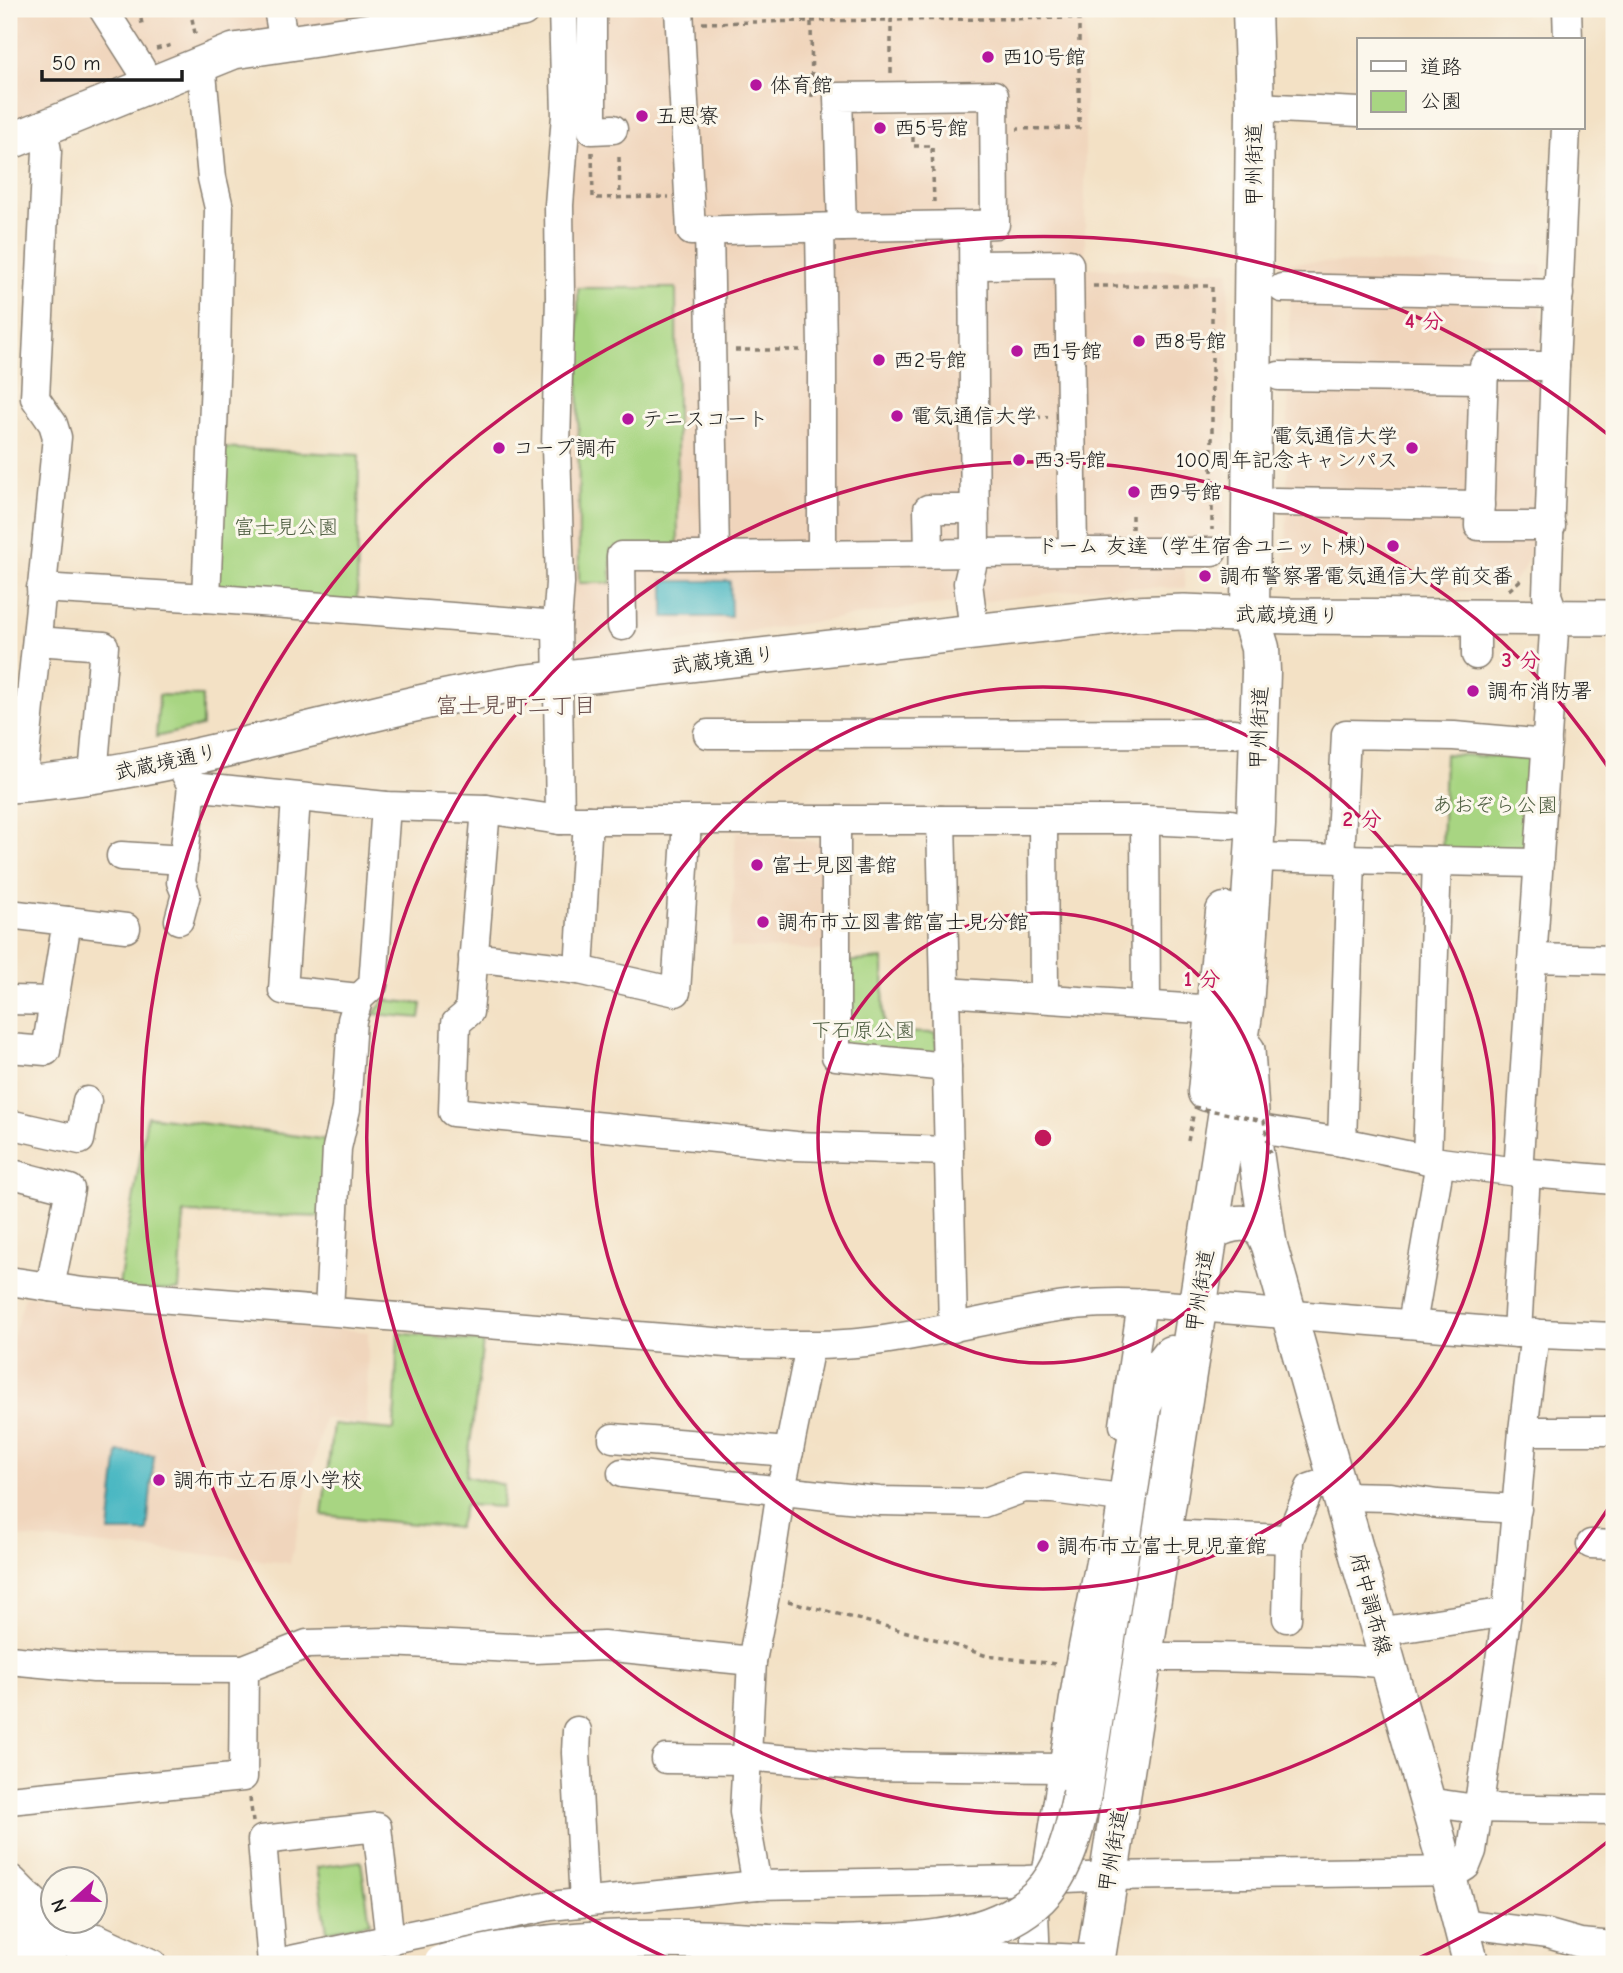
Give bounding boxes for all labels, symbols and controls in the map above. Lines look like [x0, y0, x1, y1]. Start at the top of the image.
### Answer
scale bar [42, 38, 182, 82]
legend [1357, 38, 1584, 130]
place label: 西10号館 [1002, 45, 1086, 69]
marker: 西10号館 [980, 49, 996, 65]
text: 50 m [52, 51, 101, 75]
text: 道路 [1420, 55, 1462, 79]
place label: 体育館 [770, 73, 833, 97]
marker: 体育館 [748, 77, 764, 93]
text: 公園 [1420, 89, 1462, 113]
place label: 五思寮 [656, 104, 719, 128]
marker: 五思寮 [634, 108, 650, 124]
place label: 西5号館 [894, 116, 968, 140]
marker: 西5号館 [872, 120, 888, 136]
street label: 甲州街道 [1242, 123, 1266, 207]
text: 4 分 [1405, 309, 1443, 333]
place label: 西8号館 [1153, 329, 1227, 353]
marker: 西8号館 [1131, 333, 1147, 349]
place label: 西1号館 [1031, 339, 1102, 363]
marker: 西1号館 [1009, 343, 1025, 359]
place label: 西2号館 [893, 348, 967, 372]
marker: 西2号館 [871, 352, 887, 368]
place label: 電気通信大学 [911, 404, 1037, 428]
place label: テニスコート [642, 407, 768, 431]
marker: 電気通信大学 [889, 408, 905, 424]
marker: テニスコート [620, 411, 636, 427]
place label: 電気通信大学 100周年記念キャンパス [1176, 424, 1398, 472]
place label: コープ調布 [513, 436, 617, 460]
marker: コープ調布 [491, 440, 507, 456]
marker: 電気通信大学 100周年記念キャンパス [1404, 440, 1420, 456]
place label: 西3号館 [1033, 448, 1107, 472]
marker: 西3号館 [1011, 452, 1027, 468]
place label: 西9号館 [1148, 480, 1222, 504]
marker: 西9号館 [1126, 484, 1142, 500]
park label: 富士見公園 [234, 515, 339, 539]
place label: ドーム 友達（学生宿舎ユニット棟） [1037, 534, 1379, 558]
marker: ドーム 友達（学生宿舎ユニット棟） [1385, 538, 1401, 554]
place label: 調布警察署電気通信大学前交番 [1219, 564, 1513, 588]
marker: 調布警察署電気通信大学前交番 [1197, 568, 1213, 584]
street label: 武蔵境通り [1234, 602, 1340, 628]
street label: 武蔵境通り [669, 642, 777, 678]
text: 3 分 [1502, 648, 1540, 672]
place label: 調布消防署 [1487, 679, 1592, 703]
marker: 調布消防署 [1465, 683, 1481, 699]
street label: 甲州街道 [1246, 686, 1272, 770]
district label: 富士見町二丁目 [436, 692, 597, 719]
street label: 武蔵境通り [112, 739, 220, 785]
park label: あおぞら公園 [1432, 793, 1558, 817]
text: 2 分 [1343, 807, 1381, 831]
place label: 富士見図書館 [771, 853, 897, 877]
marker: 富士見図書館 [749, 857, 765, 873]
place label: 調布市立図書館富士見分館 [777, 910, 1029, 934]
marker: 調布市立図書館富士見分館 [755, 914, 771, 930]
text: 1 分 [1184, 967, 1220, 991]
park label: 下石原公園 [811, 1018, 916, 1042]
centre of rings [1031, 1126, 1055, 1150]
street label: 甲州街道 [1182, 1248, 1218, 1334]
place label: 調布市立石原小学校 [173, 1468, 362, 1492]
marker: 調布市立石原小学校 [151, 1472, 167, 1488]
place label: 調布市立富士見児童館 [1057, 1534, 1267, 1558]
marker: 調布市立富士見児童館 [1035, 1538, 1051, 1554]
street label: 府中調布線 [1346, 1550, 1396, 1658]
street label: 甲州街道 [1094, 1808, 1132, 1894]
north arrow [38, 1864, 108, 1934]
text: N [47, 1896, 72, 1915]

